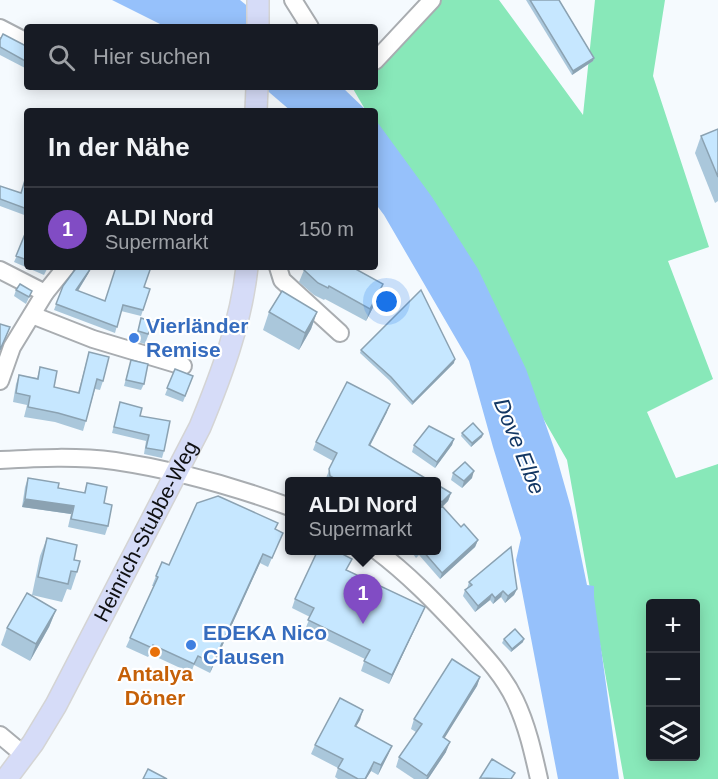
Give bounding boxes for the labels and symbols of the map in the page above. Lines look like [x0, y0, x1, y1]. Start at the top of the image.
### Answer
your location [372, 287, 401, 316]
place label: Vierländer Remise [146, 314, 248, 361]
marker: Vierländer Remise [127, 331, 141, 345]
water label: Dove Elbe [489, 394, 550, 498]
street label: Heinrich-Stubbe-Weg [89, 437, 202, 625]
pin: 1 [344, 574, 382, 624]
place label: EDEKA Nico Clausen [203, 621, 327, 668]
marker: EDEKA Nico Clausen [184, 638, 198, 652]
marker: Antalya Döner [148, 645, 162, 659]
place label: Antalya Döner [117, 662, 193, 709]

